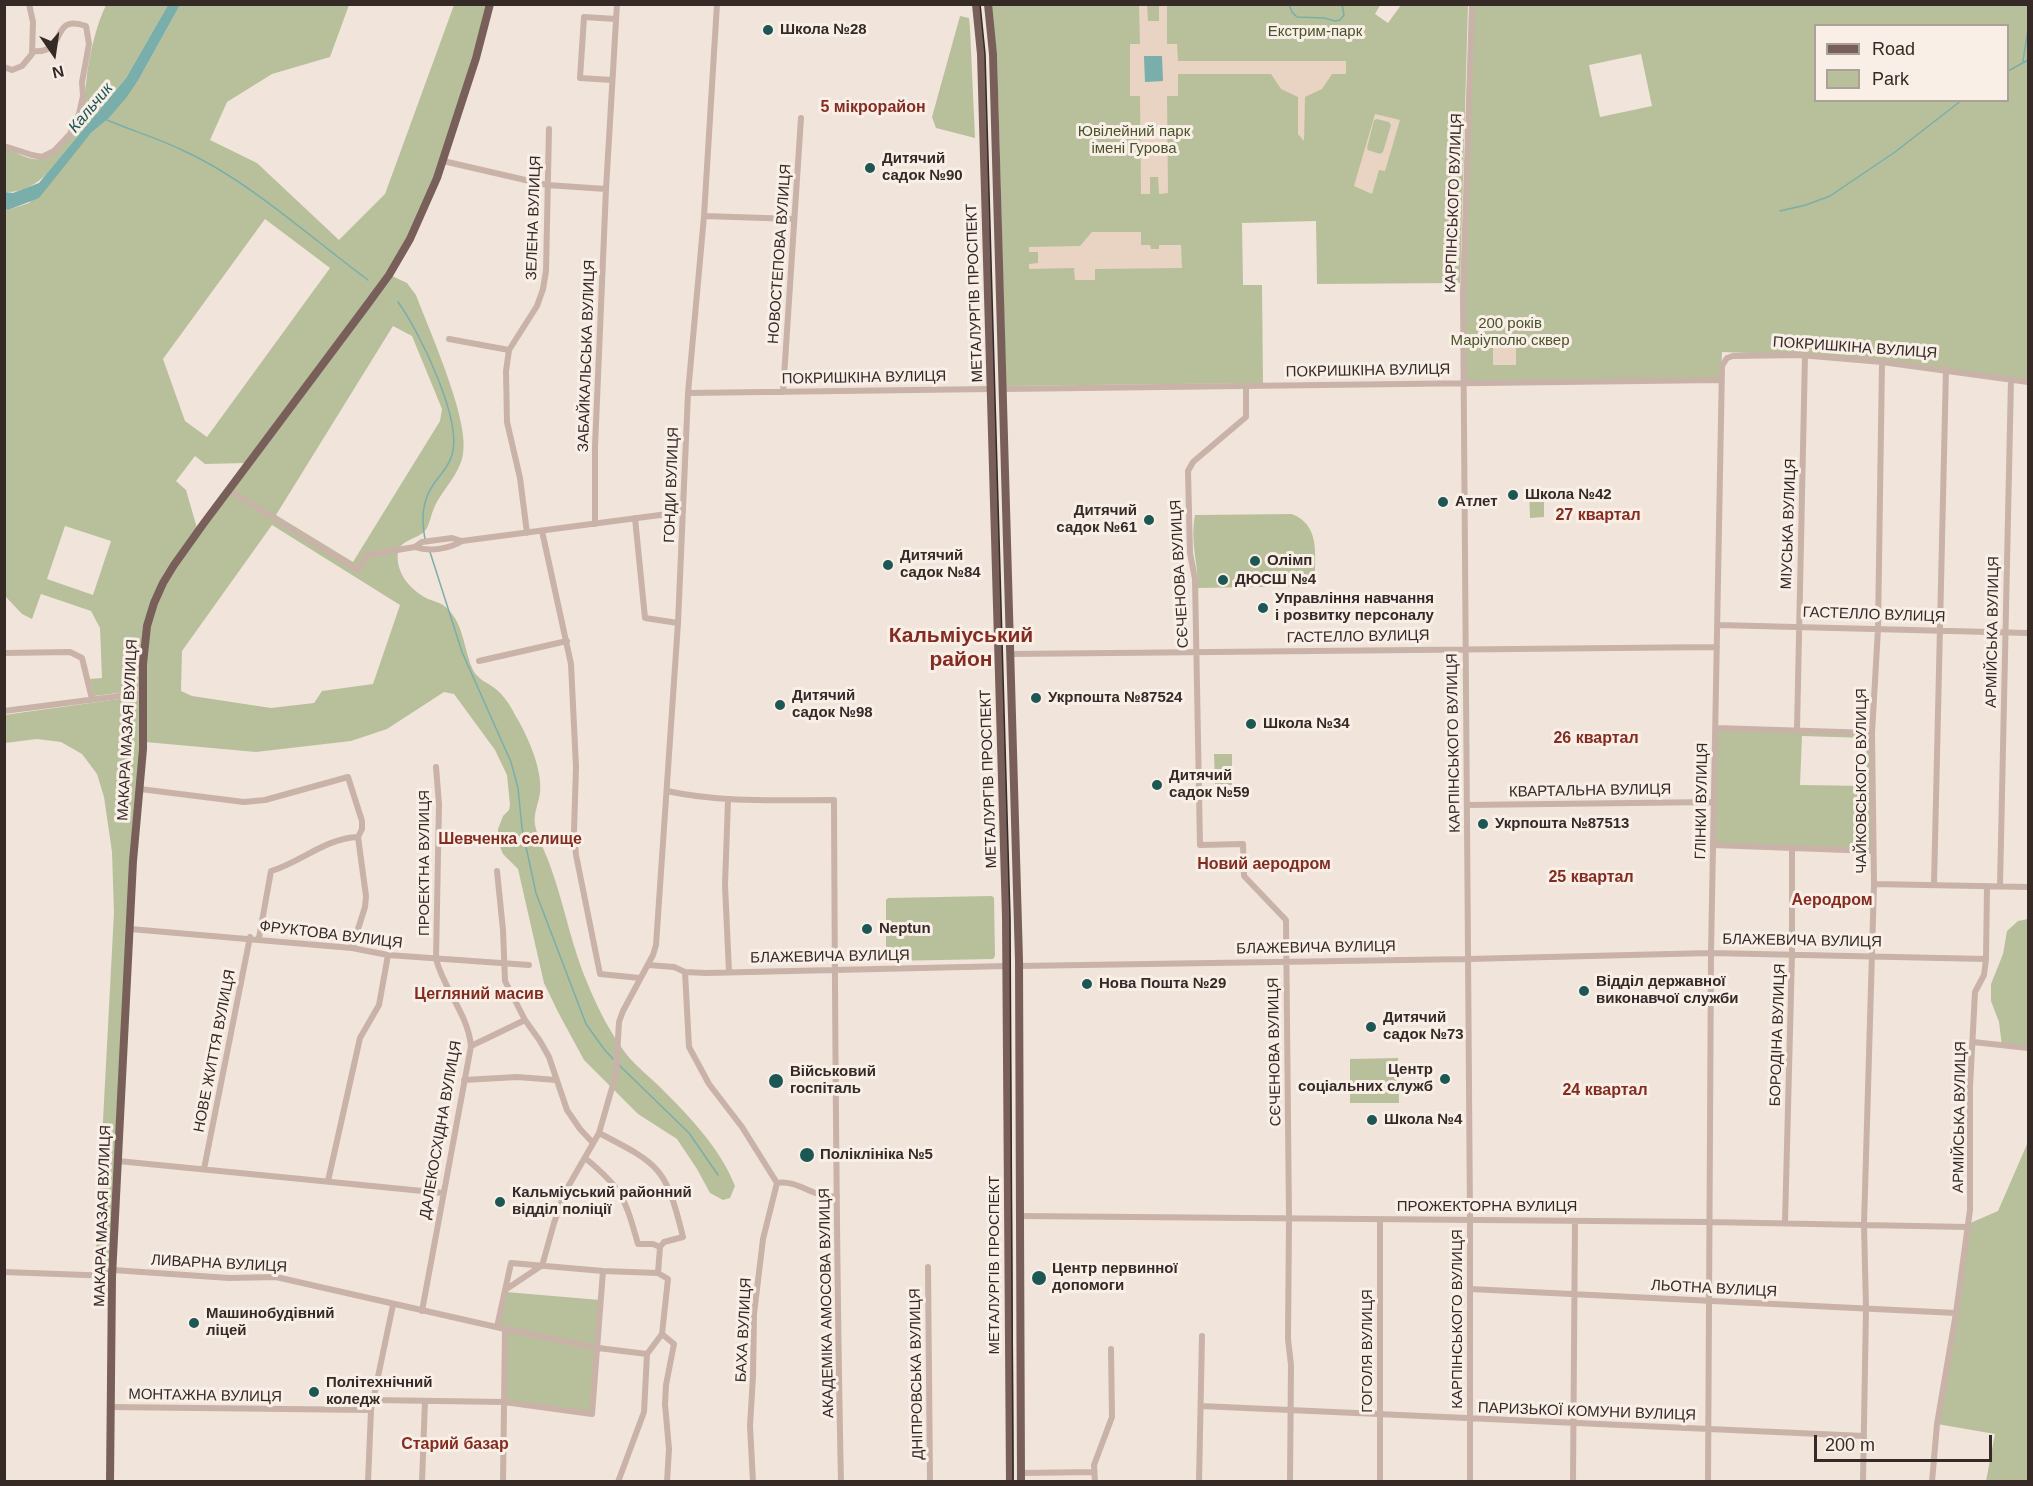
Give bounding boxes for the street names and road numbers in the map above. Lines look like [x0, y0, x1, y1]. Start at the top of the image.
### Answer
street label: КАРПІНСЬКОГО ВУЛИЦЯ [1442, 113, 1466, 293]
street label: ЗЕЛЕНА ВУЛИЦЯ [523, 155, 545, 281]
street label: НОВОСТЕПОВА ВУЛИЦЯ [765, 163, 795, 345]
street label: МЕТАЛУРГІВ ПРОСПЕКТ [963, 203, 987, 383]
street label: ЗАБАЙКАЛЬСЬКА ВУЛИЦЯ [575, 260, 599, 452]
street label: ПОКРИШКІНА ВУЛИЦЯ [1772, 333, 1938, 363]
street label: ПОКРИШКІНА ВУЛИЦЯ [1285, 361, 1451, 381]
street label: ПОКРИШКІНА ВУЛИЦЯ [781, 368, 947, 388]
street label: ГОНДИ ВУЛИЦЯ [661, 427, 683, 543]
street label: МІУСЬКА ВУЛИЦЯ [1778, 458, 1800, 590]
street label: СЄЧЕНОВА ВУЛИЦЯ [1167, 499, 1193, 649]
street label: АРМІЙСЬКА ВУЛИЦЯ [1983, 556, 2003, 708]
street label: ГАСТЕЛЛО ВУЛИЦЯ [1802, 604, 1946, 626]
street label: ГАСТЕЛЛО ВУЛИЦЯ [1286, 627, 1430, 647]
street label: МАКАРА МАЗАЯ ВУЛИЦЯ [114, 639, 142, 821]
street label: КАРПІНСЬКОГО ВУЛИЦЯ [1443, 653, 1465, 833]
street label: ЧАЙКОВСЬКОГО ВУЛИЦЯ [1853, 688, 1871, 874]
street label: МЕТАЛУРГІВ ПРОСПЕКТ [977, 689, 1001, 869]
street label: ГЛІНКИ ВУЛИЦЯ [1692, 742, 1712, 860]
street label: КВАРТАЛЬНА ВУЛИЦЯ [1509, 781, 1671, 801]
street label: ПРОЕКТНА ВУЛИЦЯ [416, 790, 434, 936]
street label: ФРУКТОВА ВУЛИЦЯ [258, 917, 404, 953]
street label: БЛАЖЕВИЧА ВУЛИЦЯ [1722, 931, 1882, 951]
street label: БЛАЖЕВИЧА ВУЛИЦЯ [1236, 938, 1396, 958]
street label: БЛАЖЕВИЧА ВУЛИЦЯ [750, 947, 910, 967]
street label: БОРОДІНА ВУЛИЦЯ [1767, 963, 1789, 1107]
street label: НОВЕ ЖИТТЯ ВУЛИЦЯ [190, 968, 240, 1134]
street label: СЄЧЕНОВА ВУЛИЦЯ [1265, 977, 1285, 1127]
street label: ДАЛЕКОСХІДНА ВУЛИЦЯ [416, 1039, 466, 1221]
street label: АРМІЙСЬКА ВУЛИЦЯ [1950, 1041, 1970, 1193]
street label: МАКАРА МАЗАЯ ВУЛИЦЯ [91, 1125, 115, 1307]
street label: МЕТАЛУРГІВ ПРОСПЕКТ [986, 1176, 1004, 1354]
street label: АКАДЕМІКА АМОСОВА ВУЛИЦЯ [816, 1188, 838, 1418]
street label: ПРОЖЕКТОРНА ВУЛИЦЯ [1397, 1198, 1577, 1216]
street label: КАРПІНСЬКОГО ВУЛИЦЯ [1449, 1229, 1467, 1409]
street label: ЛИВАРНА ВУЛИЦЯ [151, 1251, 287, 1277]
street label: БАХА ВУЛИЦЯ [732, 1277, 756, 1383]
street label: ЛЬОТНА ВУЛИЦЯ [1650, 1277, 1778, 1301]
street label: ДНІПРОВСЬКА ВУЛИЦЯ [907, 1288, 927, 1460]
street label: ГОГОЛЯ ВУЛИЦЯ [1359, 1289, 1377, 1413]
street label: МОНТАЖНА ВУЛИЦЯ [128, 1386, 282, 1406]
street label: ПАРИЗЬКОЇ КОМУНИ ВУЛИЦЯ [1478, 1399, 1696, 1425]

